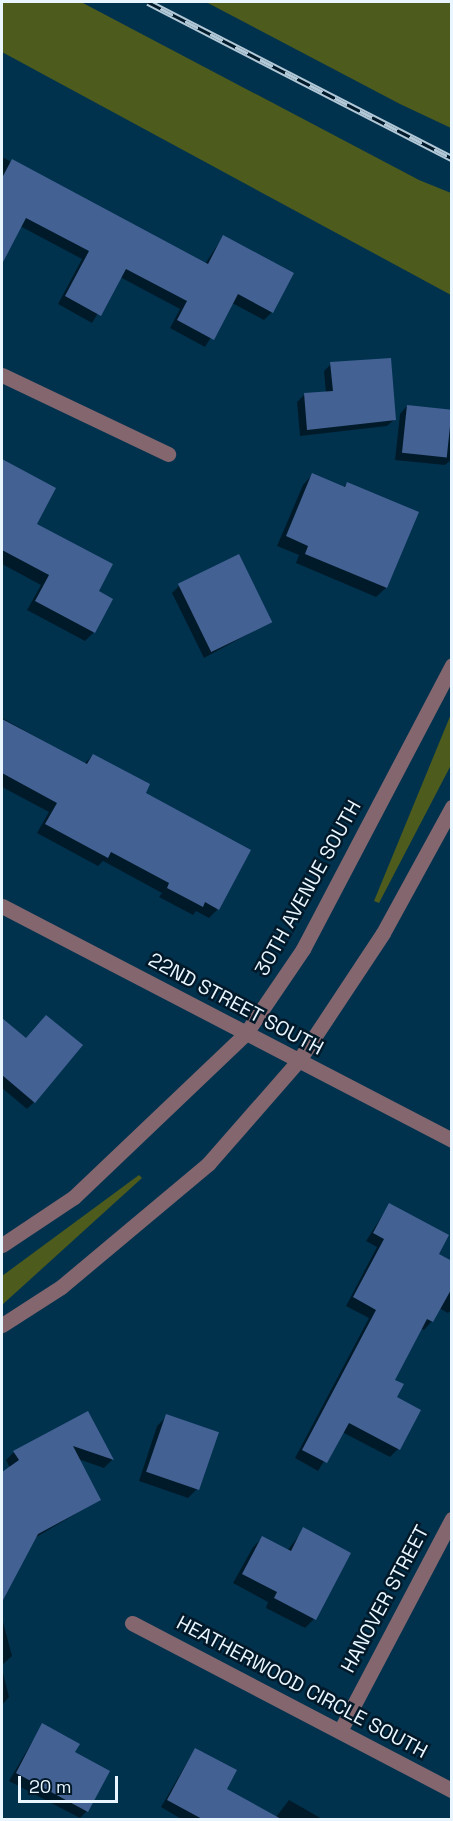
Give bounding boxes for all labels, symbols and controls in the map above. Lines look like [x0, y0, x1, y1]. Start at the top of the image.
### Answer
street label: 30TH AVENUE SOUTH [250, 796, 366, 980]
street label: 22ND STREET SOUTH [144, 948, 328, 1060]
street label: HANOVER STREET [336, 1521, 434, 1677]
street label: HEATHERWOOD CIRCLE SOUTH [172, 1611, 432, 1763]
scale bar [21, 1764, 122, 1802]
text: 20 m [29, 1775, 72, 1798]

